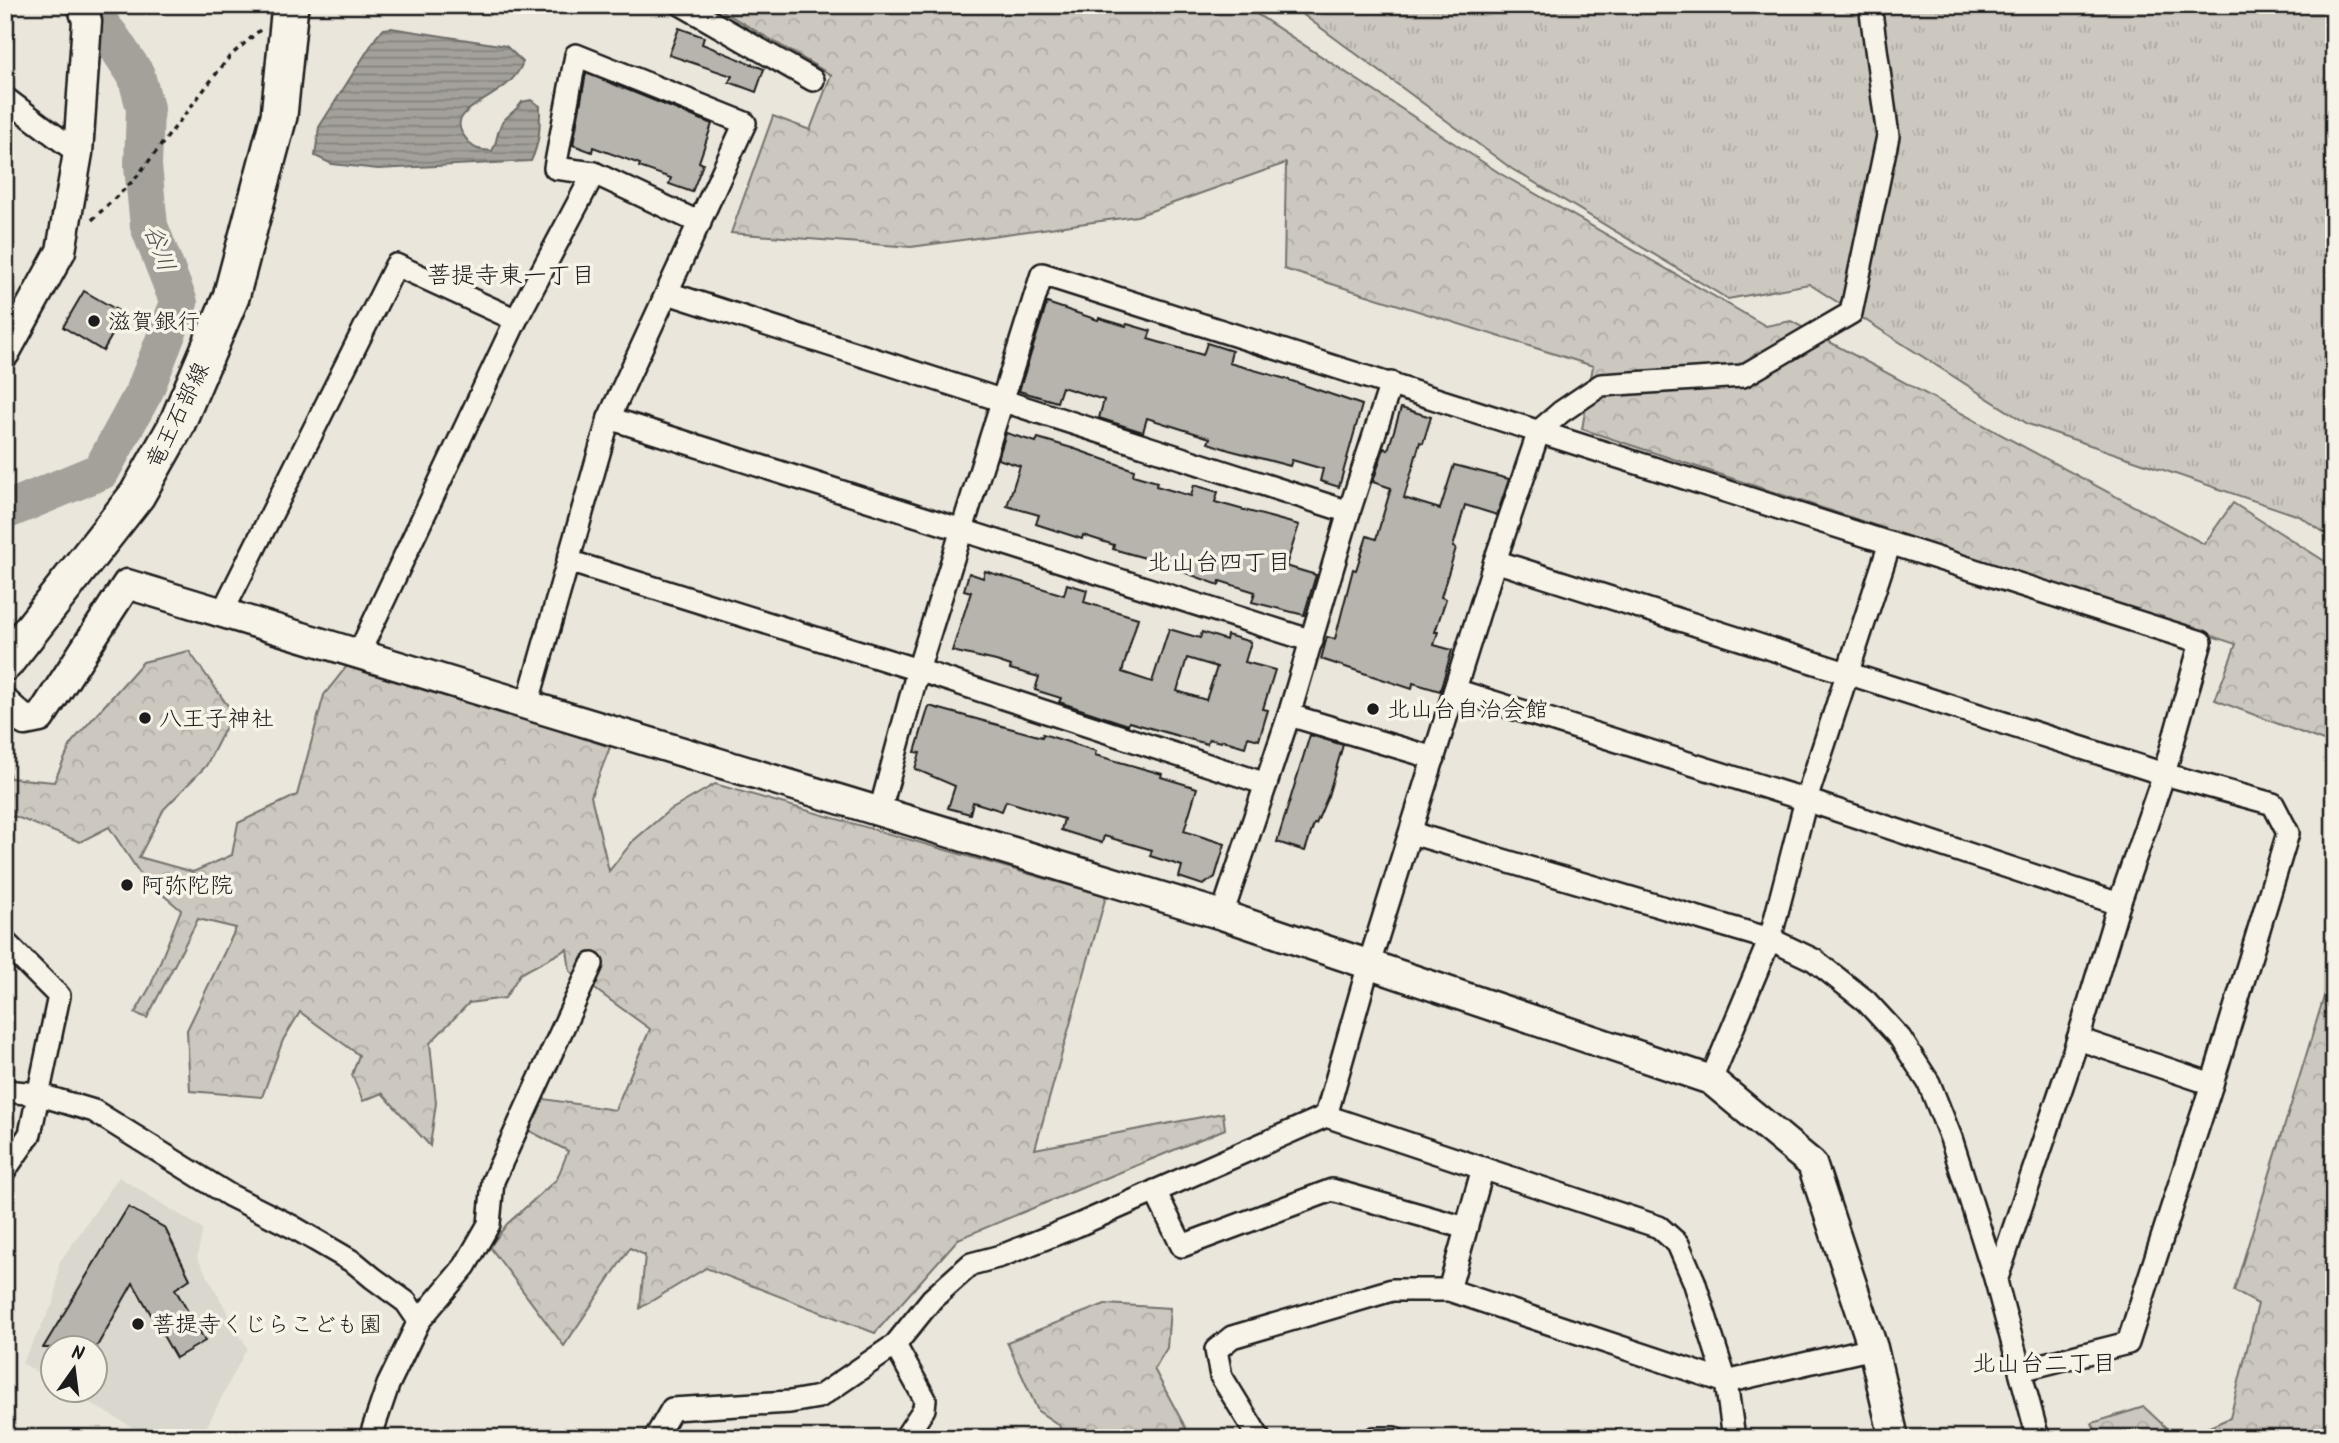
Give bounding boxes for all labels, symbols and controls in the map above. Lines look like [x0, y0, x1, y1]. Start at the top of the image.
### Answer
water label: 谷川 [132, 219, 185, 278]
district label: 菩提寺東一丁目 [427, 257, 595, 296]
place label: 滋賀銀行 [108, 305, 200, 341]
marker: 滋賀銀行 [86, 313, 102, 329]
street label: 竜王石部線 [137, 356, 220, 475]
district label: 北山台四丁目 [1147, 544, 1291, 583]
place label: 北山台自治会館 [1387, 693, 1548, 729]
marker: 北山台自治会館 [1365, 701, 1381, 717]
place label: 八王子神社 [159, 702, 274, 738]
marker: 八王子神社 [137, 710, 153, 726]
place label: 阿弥陀院 [141, 869, 233, 905]
marker: 阿弥陀院 [119, 877, 135, 893]
place label: 菩提寺くじらこども園 [152, 1308, 382, 1344]
marker: 菩提寺くじらこども園 [130, 1316, 146, 1332]
north arrow [38, 1334, 108, 1404]
text: N [68, 1338, 87, 1370]
district label: 北山台二丁目 [1972, 1345, 2116, 1384]

